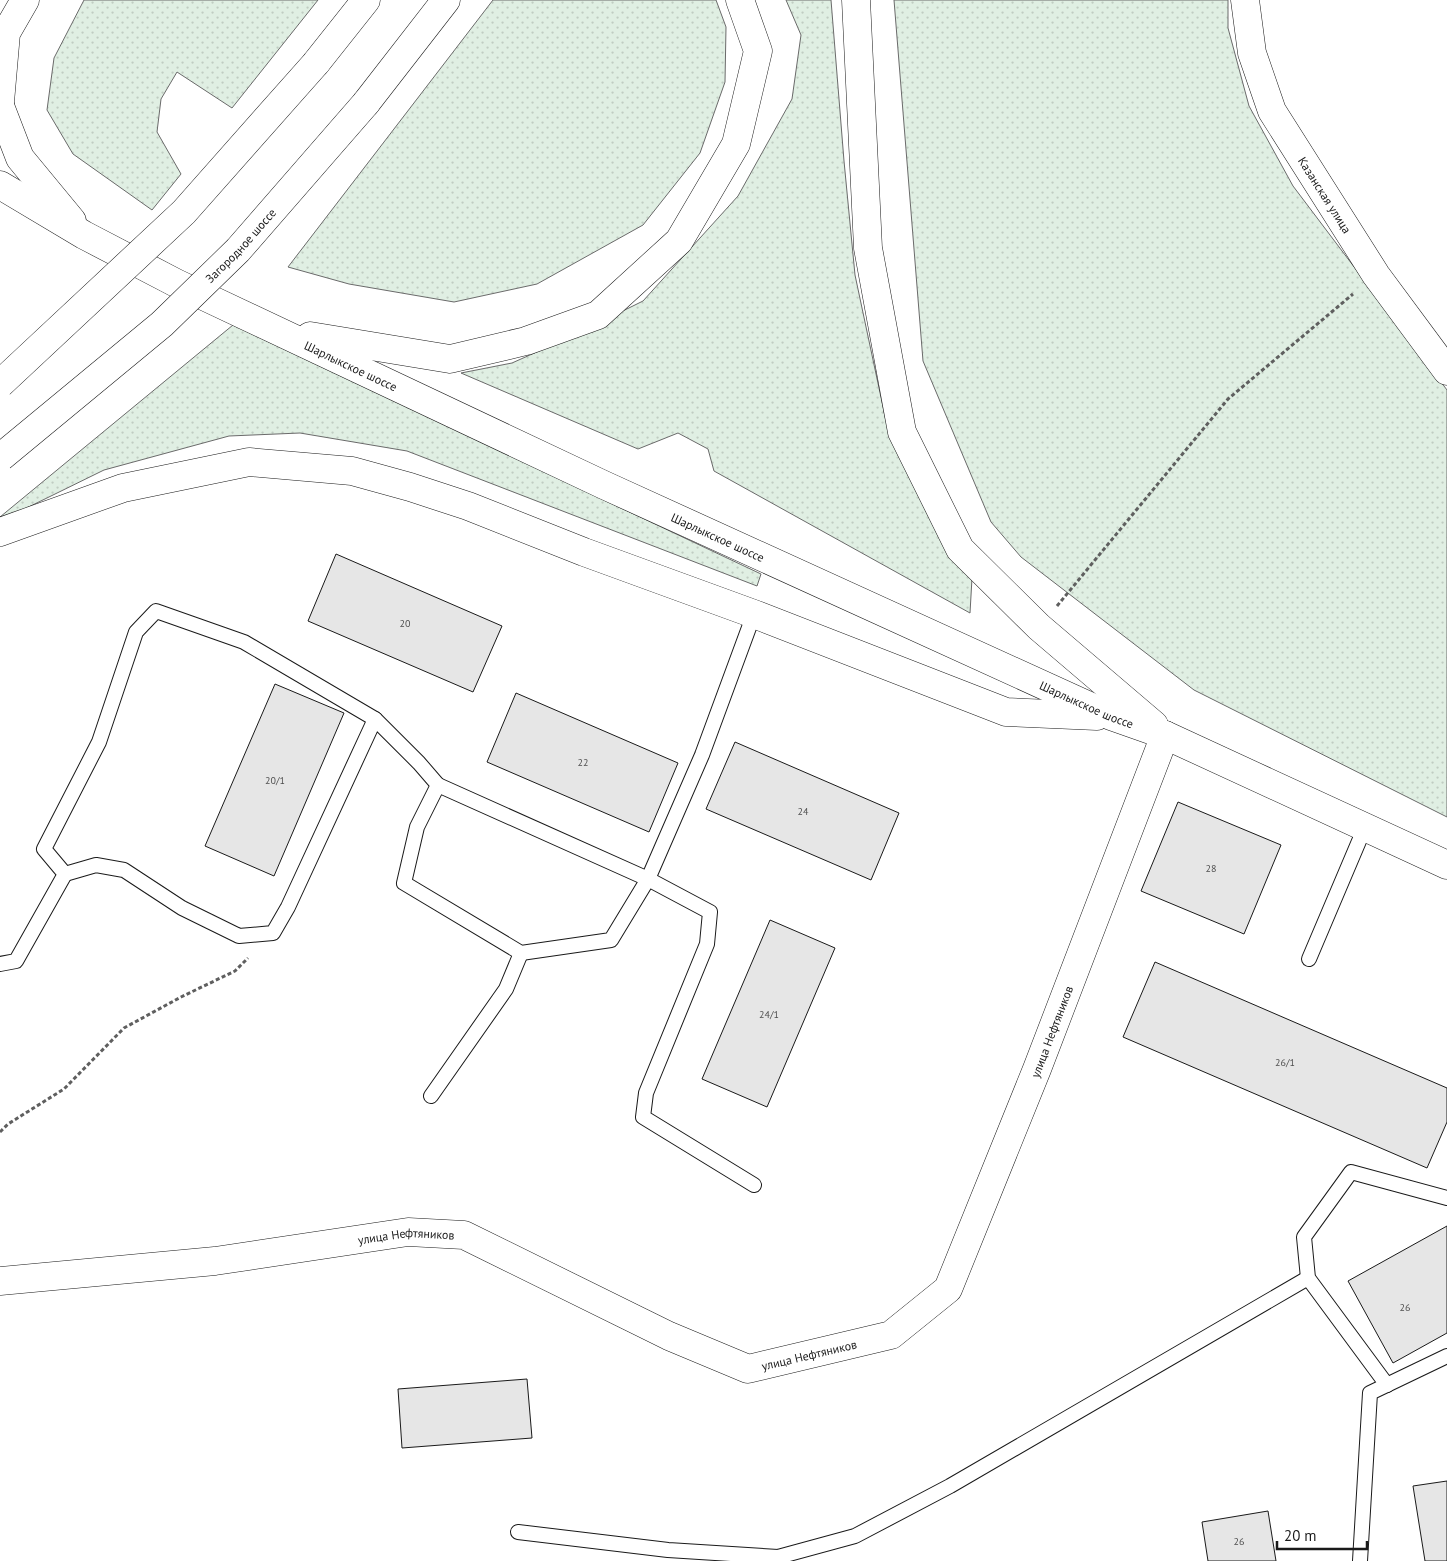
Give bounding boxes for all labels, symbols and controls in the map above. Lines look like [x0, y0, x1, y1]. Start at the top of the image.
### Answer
street label: Казанская улица [1295, 154, 1355, 236]
street label: Загородное шоссе [202, 205, 279, 285]
street label: Шарлыкское шоссе [302, 337, 400, 394]
street label: Шарлыкское шоссе [669, 509, 767, 565]
house number: 20 [400, 617, 411, 630]
street label: Шарлыкское шоссе [1037, 677, 1136, 731]
house number: 22 [578, 756, 588, 769]
house number: 20/1 [265, 774, 285, 787]
house number: 24 [798, 805, 809, 818]
house number: 28 [1206, 862, 1216, 875]
street label: улица Нефтяников [1027, 983, 1076, 1080]
house number: 24/1 [759, 1008, 779, 1021]
house number: 26/1 [1275, 1056, 1295, 1069]
street label: улица Нефтяников [357, 1224, 455, 1247]
house number: 26 [1400, 1301, 1410, 1314]
street label: улица Нефтяников [760, 1336, 858, 1373]
scale bar [1277, 1518, 1367, 1550]
text: 20 m [1284, 1526, 1317, 1545]
house number: 26 [1234, 1535, 1244, 1548]

